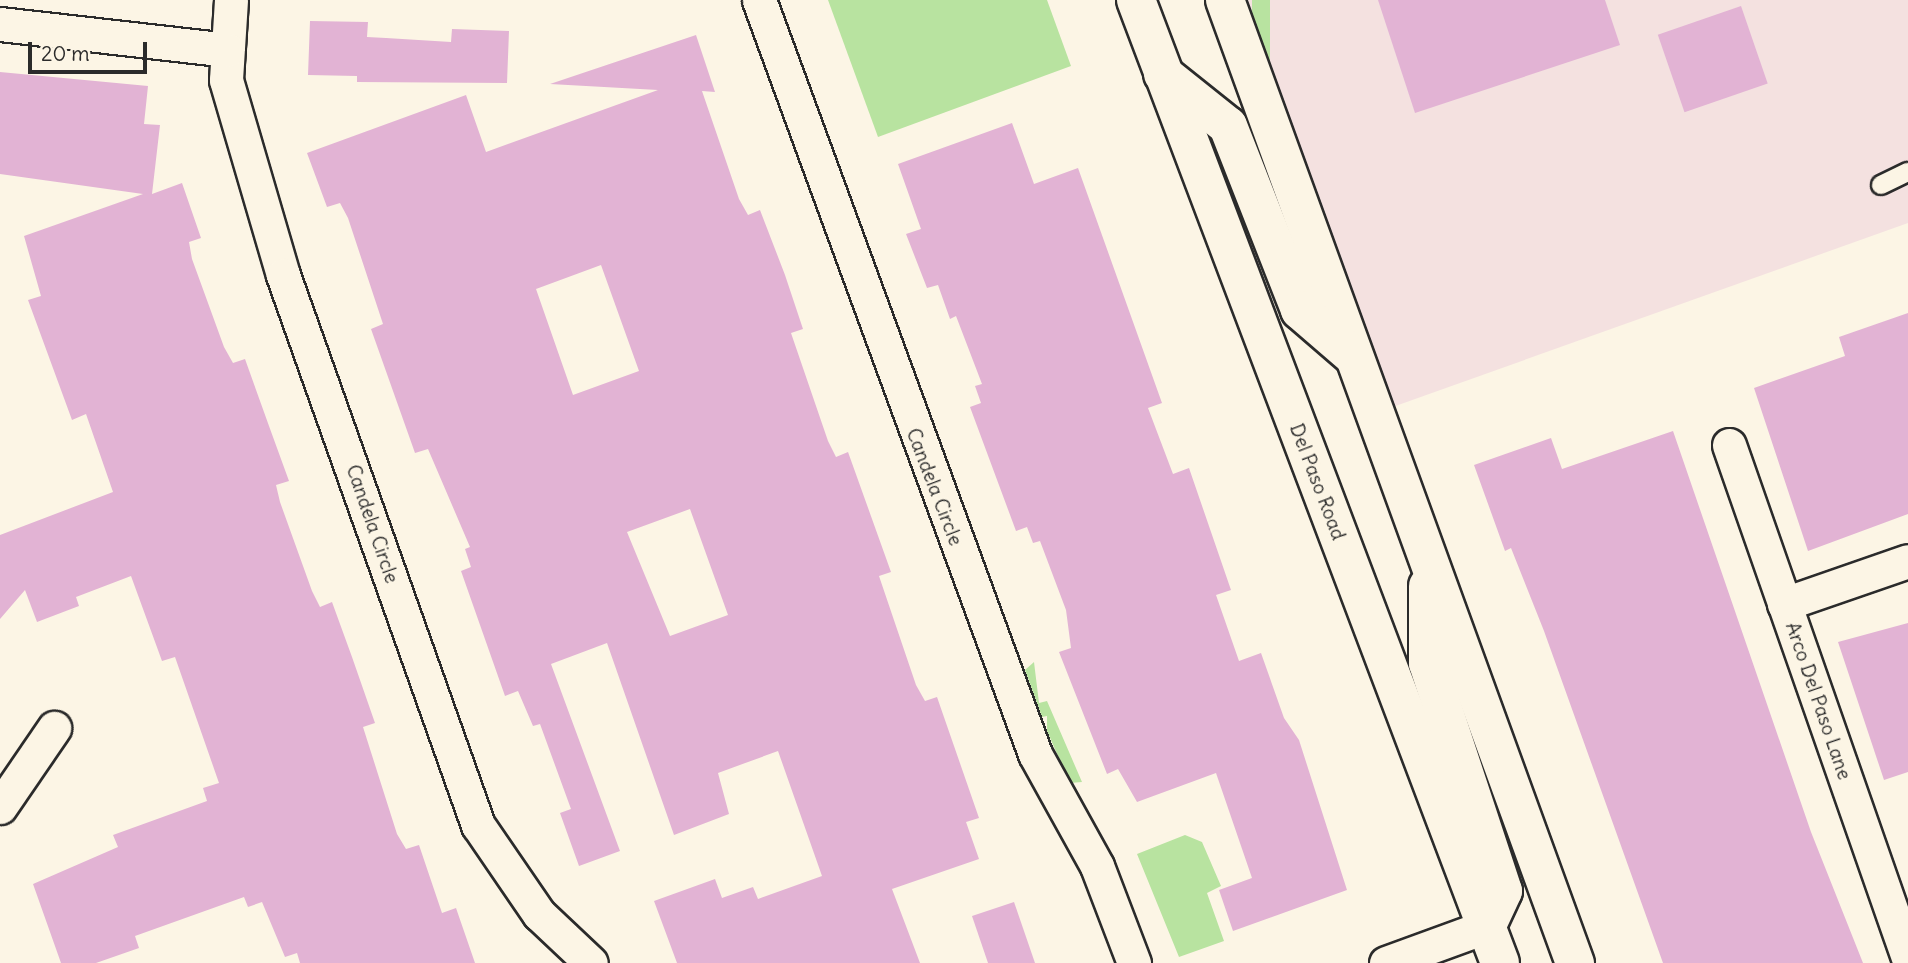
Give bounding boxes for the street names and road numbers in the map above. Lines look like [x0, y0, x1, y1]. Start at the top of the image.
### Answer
street label: Del Paso Road [1284, 421, 1350, 543]
street label: Candela Circle [901, 425, 967, 549]
street label: Candela Circle [341, 462, 403, 586]
street label: Arco Del Paso Lane [1780, 619, 1856, 783]

